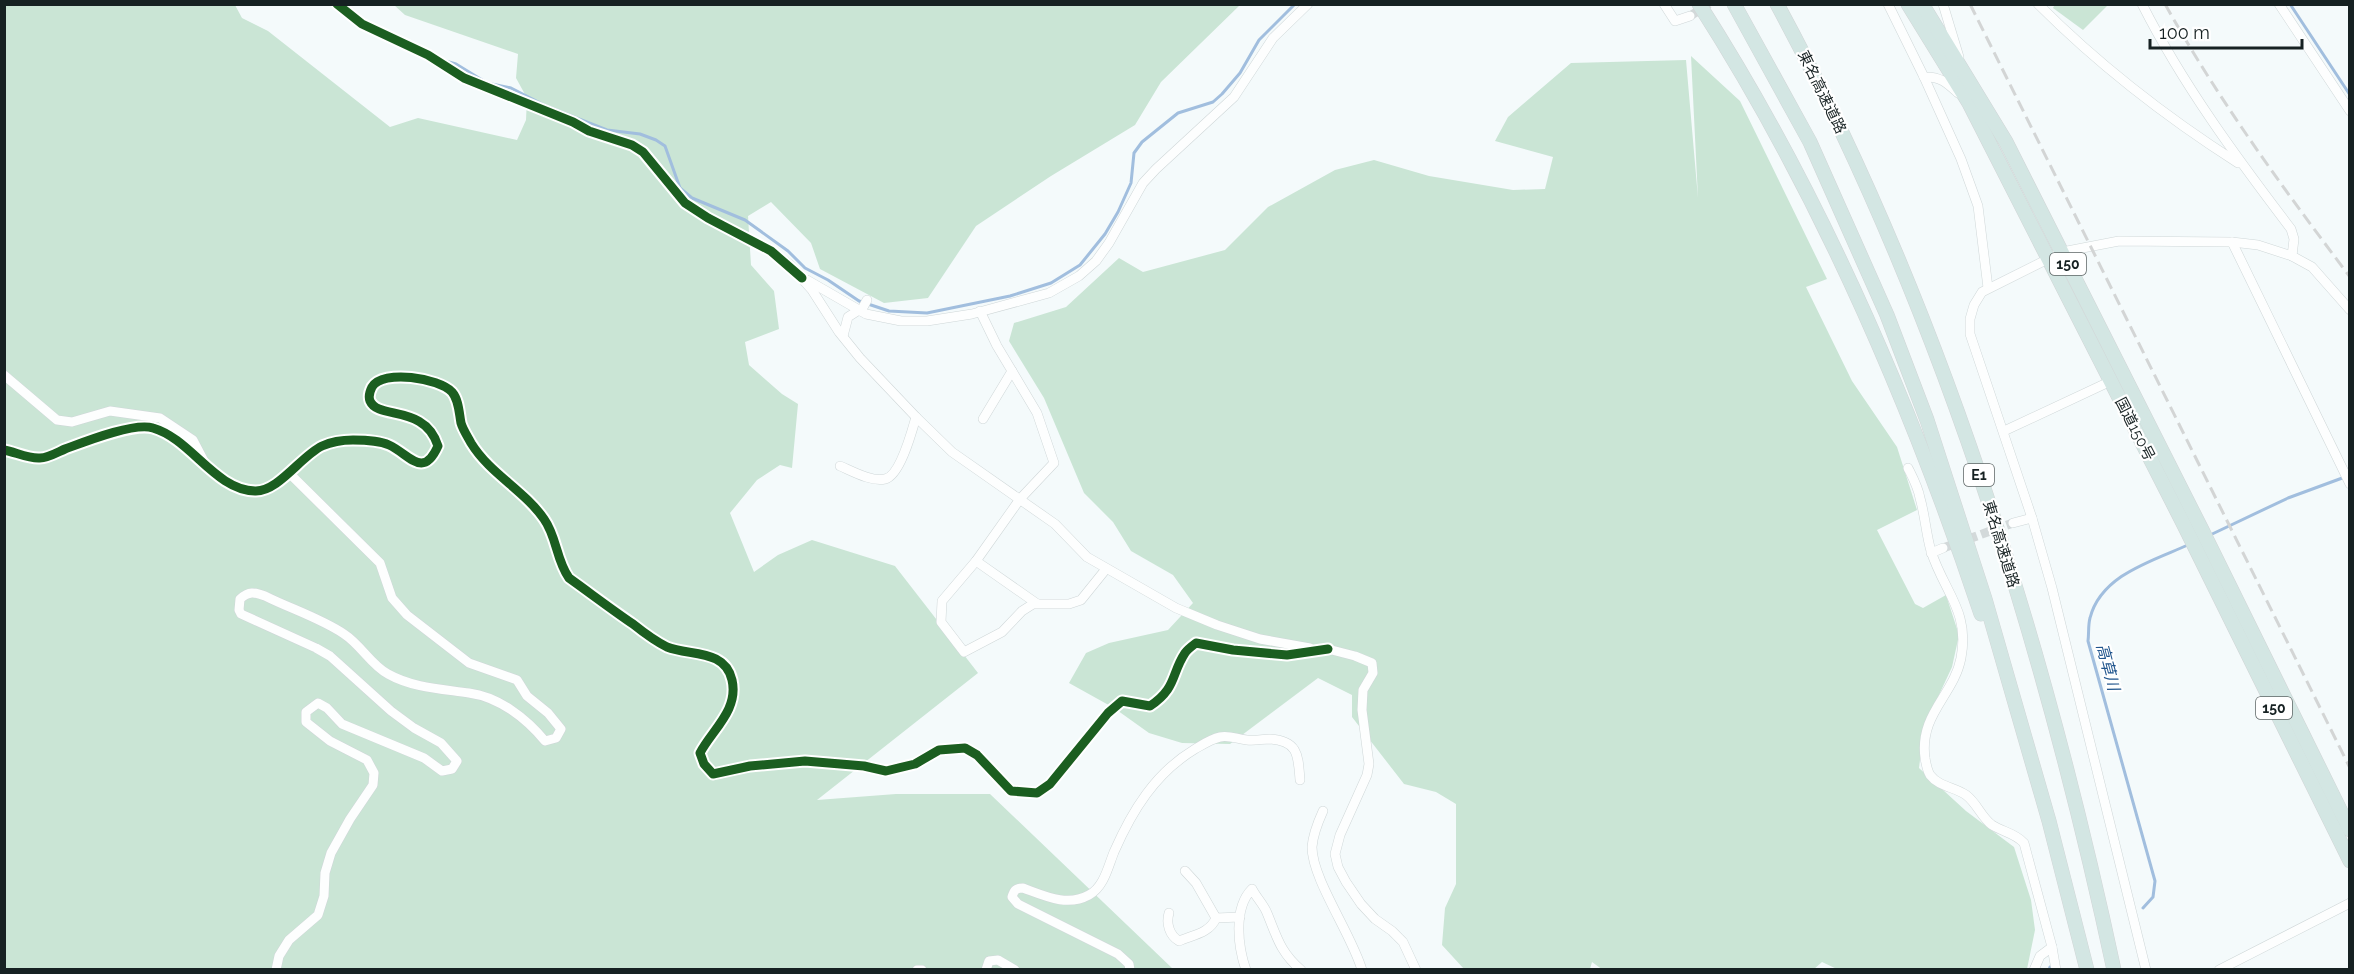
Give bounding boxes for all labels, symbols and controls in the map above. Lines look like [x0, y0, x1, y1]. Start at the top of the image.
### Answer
scale bar [2150, 12, 2302, 50]
text: 100 m [2159, 22, 2210, 43]
street label: 東名高速道路 [1794, 48, 1850, 136]
road number: 150 [2050, 253, 2086, 275]
street label: 国道150号 [2111, 394, 2159, 464]
road number: E1 [1964, 464, 1994, 486]
street label: 東名高速道路 [1979, 498, 2023, 590]
water label: 高草川 [2093, 641, 2124, 695]
road number: 150 [2256, 697, 2292, 719]

